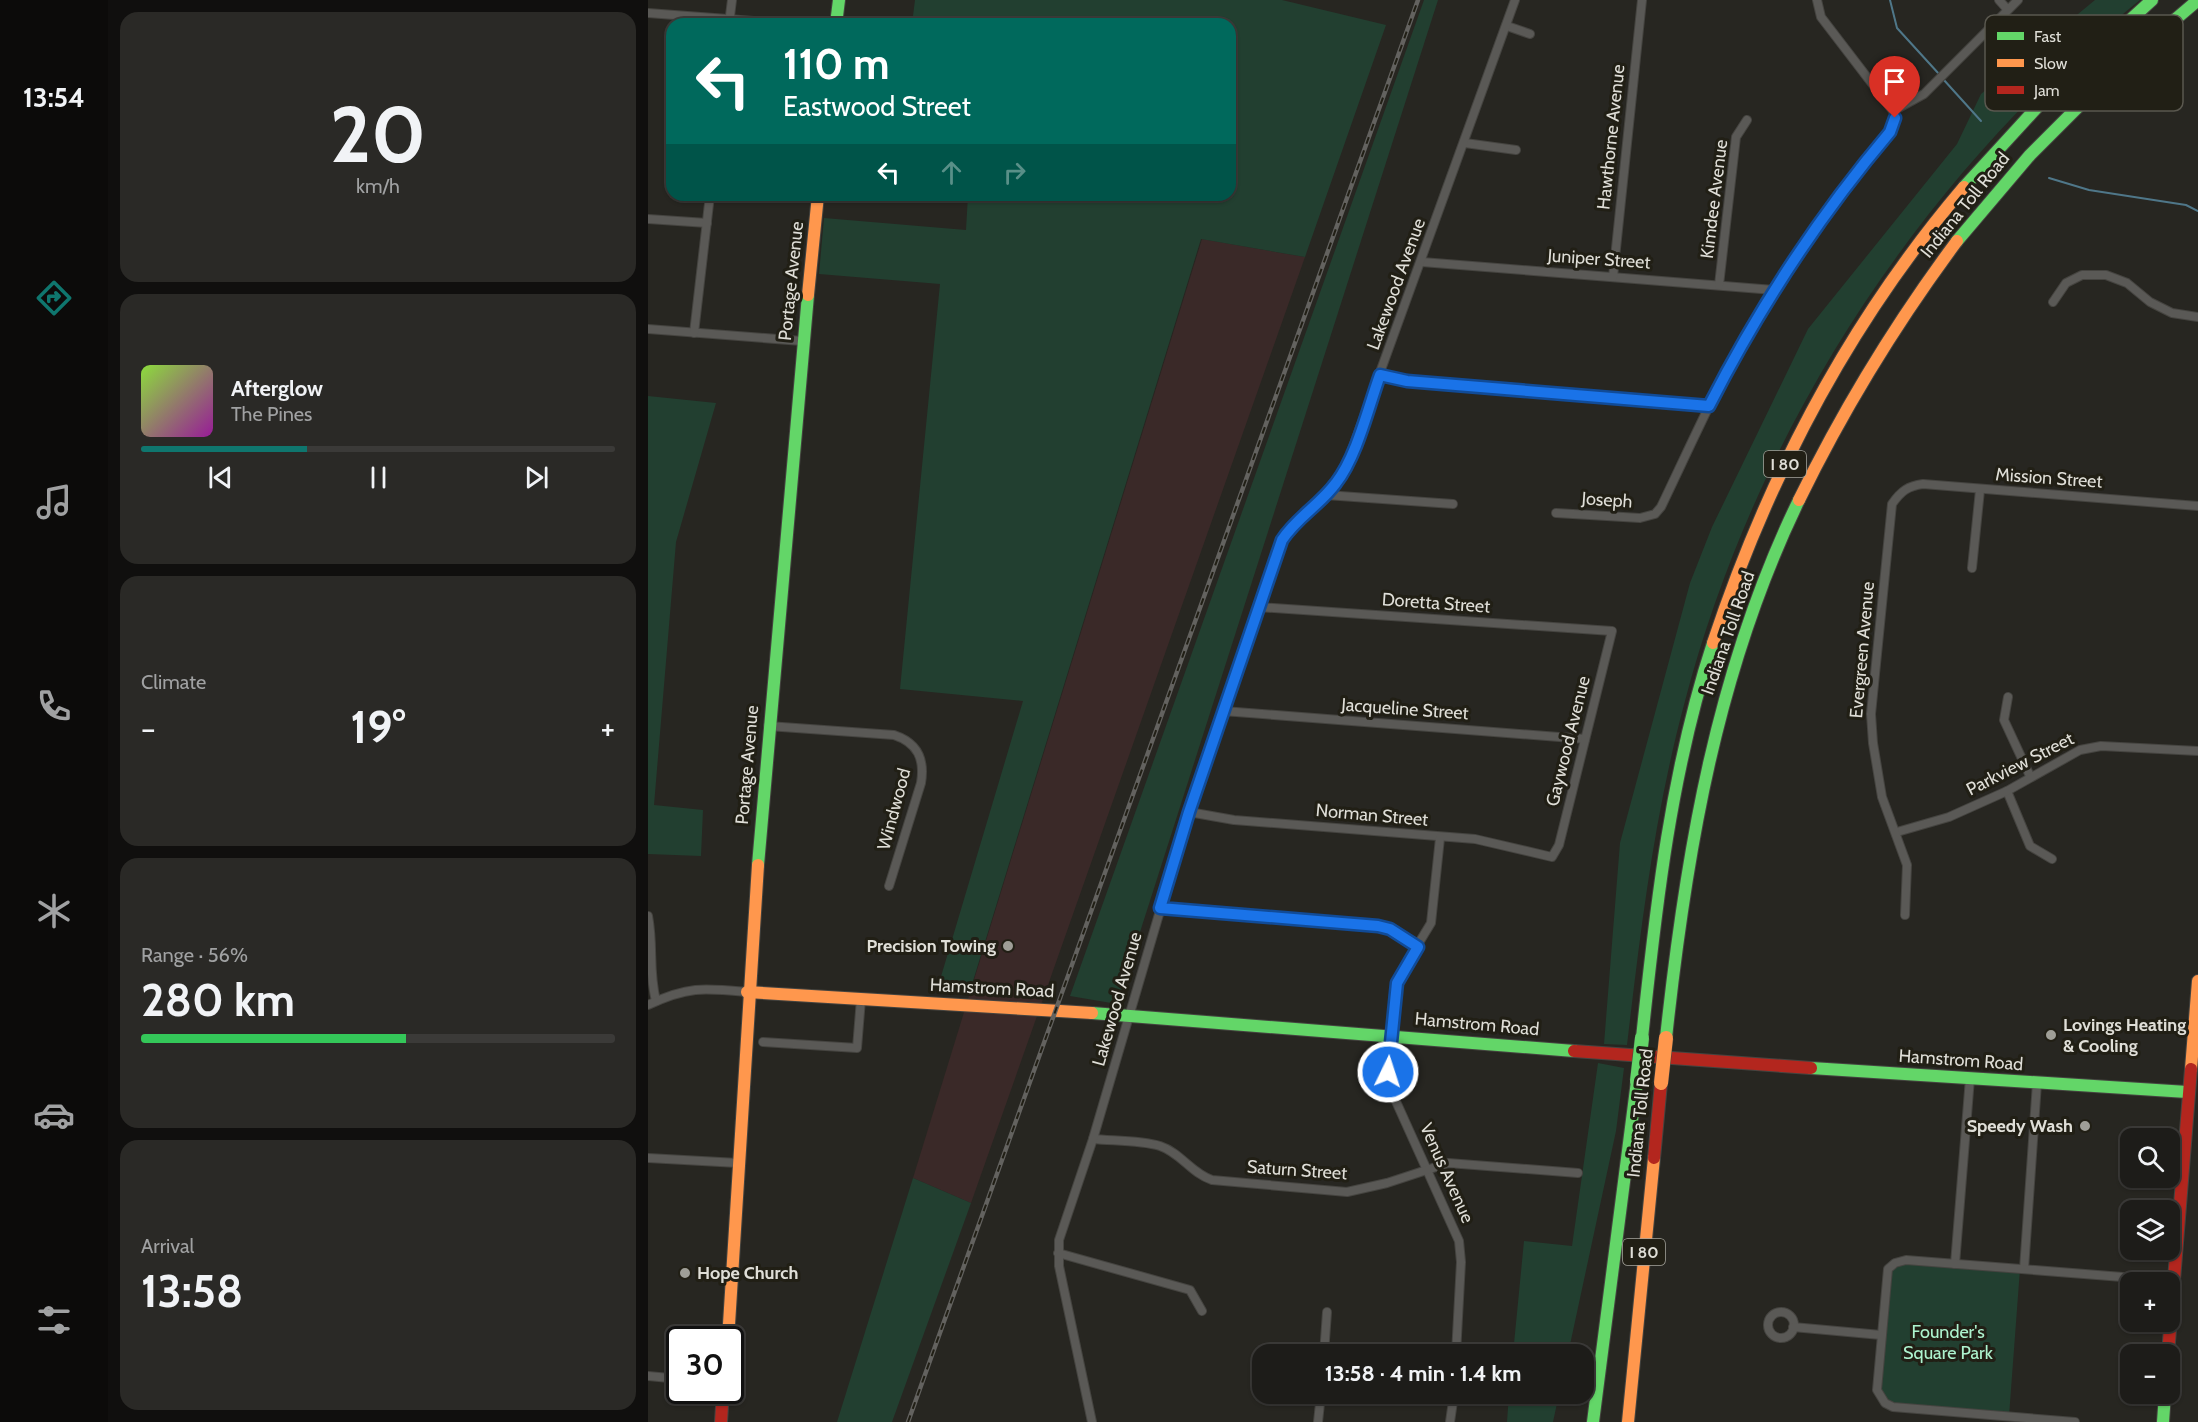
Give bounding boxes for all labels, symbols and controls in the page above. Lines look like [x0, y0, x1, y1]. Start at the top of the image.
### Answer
legend [1985, 15, 2183, 111]
text: Fast [2034, 27, 2062, 46]
text: 110 m [783, 38, 890, 90]
icon: left [684, 42, 762, 120]
text: Slow [2034, 54, 2068, 73]
pin [1869, 56, 1920, 118]
street label: Hawthorne Avenue [1592, 63, 1630, 211]
icon: arrive [1878, 65, 1911, 98]
text: 13:54 [23, 81, 85, 114]
text: Jam [2033, 81, 2060, 100]
text: 20 [330, 87, 426, 182]
text: Eastwood Street [783, 90, 971, 123]
street label: Kimdee Avenue [1696, 138, 1732, 260]
street label: Indiana Toll Road [1916, 148, 2014, 262]
icon: left [872, 156, 905, 189]
icon: ahead [935, 156, 968, 189]
icon: right [998, 156, 1031, 189]
text: km/h [356, 174, 400, 198]
street label: Lakewood Avenue [1362, 215, 1430, 353]
street label: Portage Avenue [774, 220, 808, 342]
street label: Juniper Street [1546, 244, 1651, 274]
icon: directions [33, 277, 75, 319]
text: Afterglow [231, 375, 323, 402]
text: The Pines [231, 402, 312, 426]
road number: I 80 [1764, 451, 1806, 477]
icon: previous [204, 461, 237, 494]
icon: pause [362, 461, 395, 494]
icon: next [520, 461, 553, 494]
street label: Mission Street [1995, 463, 2103, 493]
icon: music [33, 481, 75, 523]
street label: Joseph [1580, 487, 1633, 513]
street label: Indiana Toll Road [1697, 568, 1759, 698]
street label: Evergreen Avenue [1845, 581, 1879, 719]
street label: Doretta Street [1381, 588, 1491, 618]
text: Climate [141, 670, 206, 694]
street label: Gaywood Avenue [1541, 674, 1595, 808]
icon: phone [33, 685, 75, 727]
street label: Jacqueline Street [1340, 694, 1469, 724]
text: 19° [351, 700, 405, 754]
street label: Portage Avenue [731, 704, 763, 826]
text: − [141, 708, 156, 748]
text: + [600, 708, 615, 748]
street label: Parkview Street [1963, 727, 2077, 801]
street label: Windwood [873, 766, 915, 852]
street label: Norman Street [1315, 799, 1429, 831]
icon: climate [33, 890, 75, 932]
street label: Lakewood Avenue [1087, 929, 1147, 1069]
place label: Precision Towing [867, 935, 996, 957]
marker: Precision Towing [1001, 939, 1015, 953]
text: Range · 56% [141, 943, 248, 967]
text: 280 km [141, 973, 295, 1027]
street label: Hamstrom Road [929, 974, 1055, 1002]
street label: Hamstrom Road [1414, 1008, 1540, 1040]
place label: Lovings Heating & Cooling [2063, 1014, 2186, 1057]
marker: Lovings Heating & Cooling [2044, 1028, 2058, 1042]
position arrow [1356, 1040, 1420, 1104]
street label: Hamstrom Road [1898, 1045, 2024, 1075]
street label: Indiana Toll Road [1622, 1048, 1658, 1178]
icon: car [33, 1094, 75, 1136]
place label: Speedy Wash [1967, 1115, 2073, 1137]
marker: Speedy Wash [2078, 1119, 2092, 1133]
street label: Venus Avenue [1415, 1120, 1479, 1226]
map controls [2120, 1128, 2180, 1404]
button: search [2120, 1128, 2180, 1188]
street label: Saturn Street [1246, 1156, 1348, 1184]
button: layers [2120, 1200, 2180, 1260]
text: Arrival [141, 1234, 194, 1258]
road number: I 80 [1623, 1239, 1665, 1265]
place label: Hope Church [697, 1262, 798, 1284]
text: 13:58 [141, 1264, 243, 1318]
marker: Hope Church [678, 1266, 692, 1280]
button: + [2120, 1272, 2180, 1332]
icon: filters [33, 1299, 75, 1341]
park label: Founder's Square Park [1903, 1321, 1994, 1364]
speed limit sign: 30 [666, 1326, 744, 1404]
button: − [2120, 1344, 2180, 1404]
text: 13:58 · 4 min · 1.4 km [1325, 1360, 1521, 1387]

